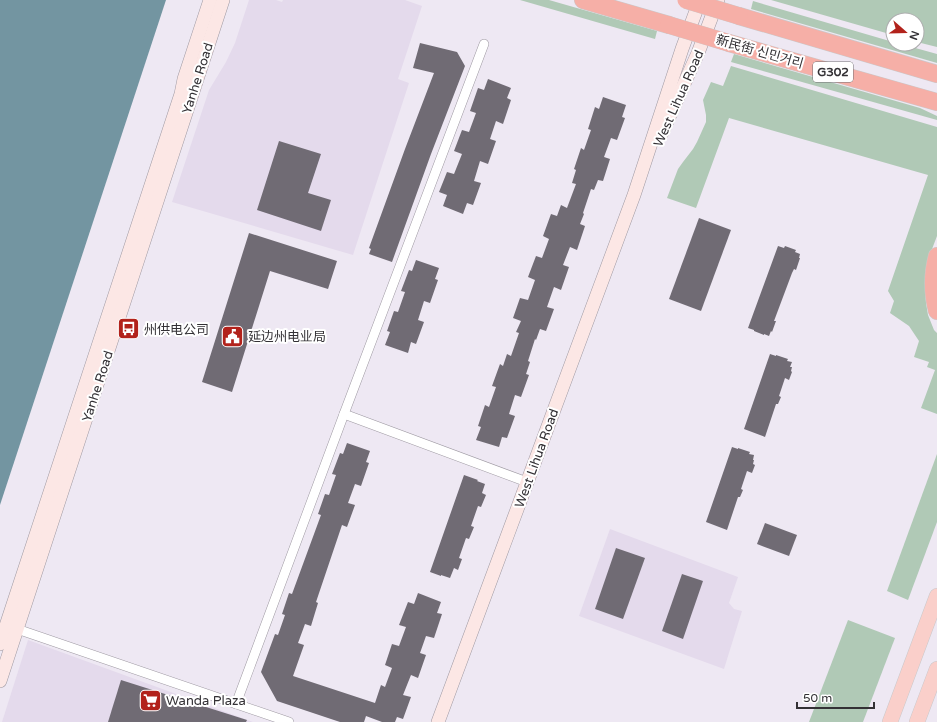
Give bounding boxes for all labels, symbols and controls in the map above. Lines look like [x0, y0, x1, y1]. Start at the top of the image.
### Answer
north arrow [885, 12, 925, 52]
text: N [906, 29, 922, 42]
street label: 新民街 신민거리 [714, 32, 805, 72]
street label: Yanhe Road [179, 41, 217, 116]
street label: West Lihua Road [650, 48, 707, 149]
road number: G302 [813, 62, 853, 82]
bus stop icon: 州供电公司 [115, 316, 141, 342]
place label: 州供电公司 [144, 322, 209, 338]
public building icon: 延边州电业局 [220, 323, 246, 349]
place label: 延边州电业局 [248, 329, 326, 345]
street label: Yanhe Road [79, 349, 117, 424]
street label: West Lihua Road [512, 407, 562, 510]
scale bar [797, 684, 874, 710]
supermarket icon: Wanda Plaza [137, 687, 163, 713]
text: 50 m [803, 691, 832, 705]
place label: Wanda Plaza [166, 693, 246, 709]

